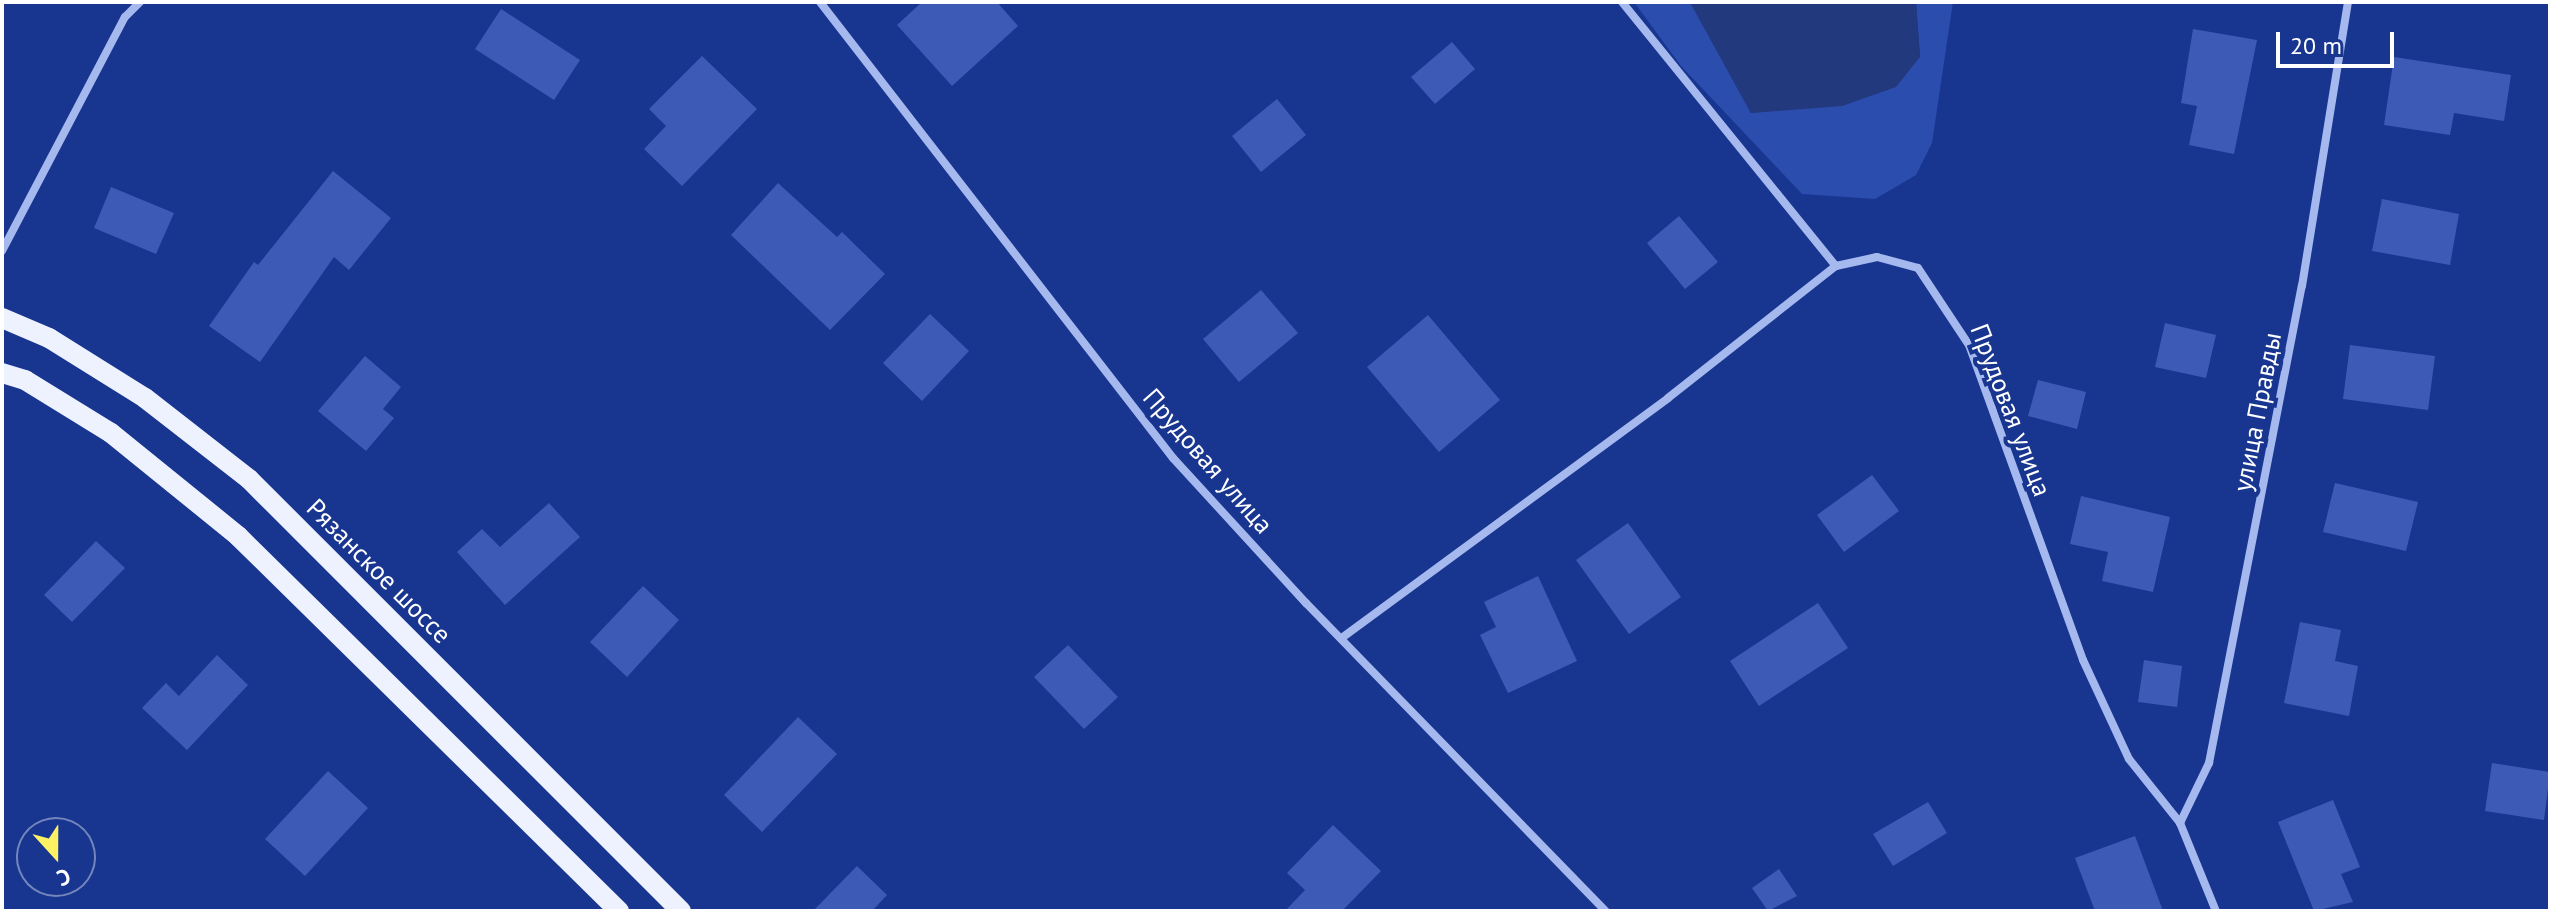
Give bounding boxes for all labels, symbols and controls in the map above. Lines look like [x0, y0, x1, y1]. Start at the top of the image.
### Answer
scale bar [2280, 16, 2398, 66]
text: 20 m [2290, 30, 2342, 61]
street label: Прудовая улица [1964, 319, 2058, 501]
street label: улица Правды [2226, 330, 2288, 494]
street label: Прудовая улица [1137, 382, 1279, 540]
street label: Рязанское шоссе [300, 492, 458, 650]
north arrow [16, 817, 96, 897]
text: С [53, 862, 75, 893]

